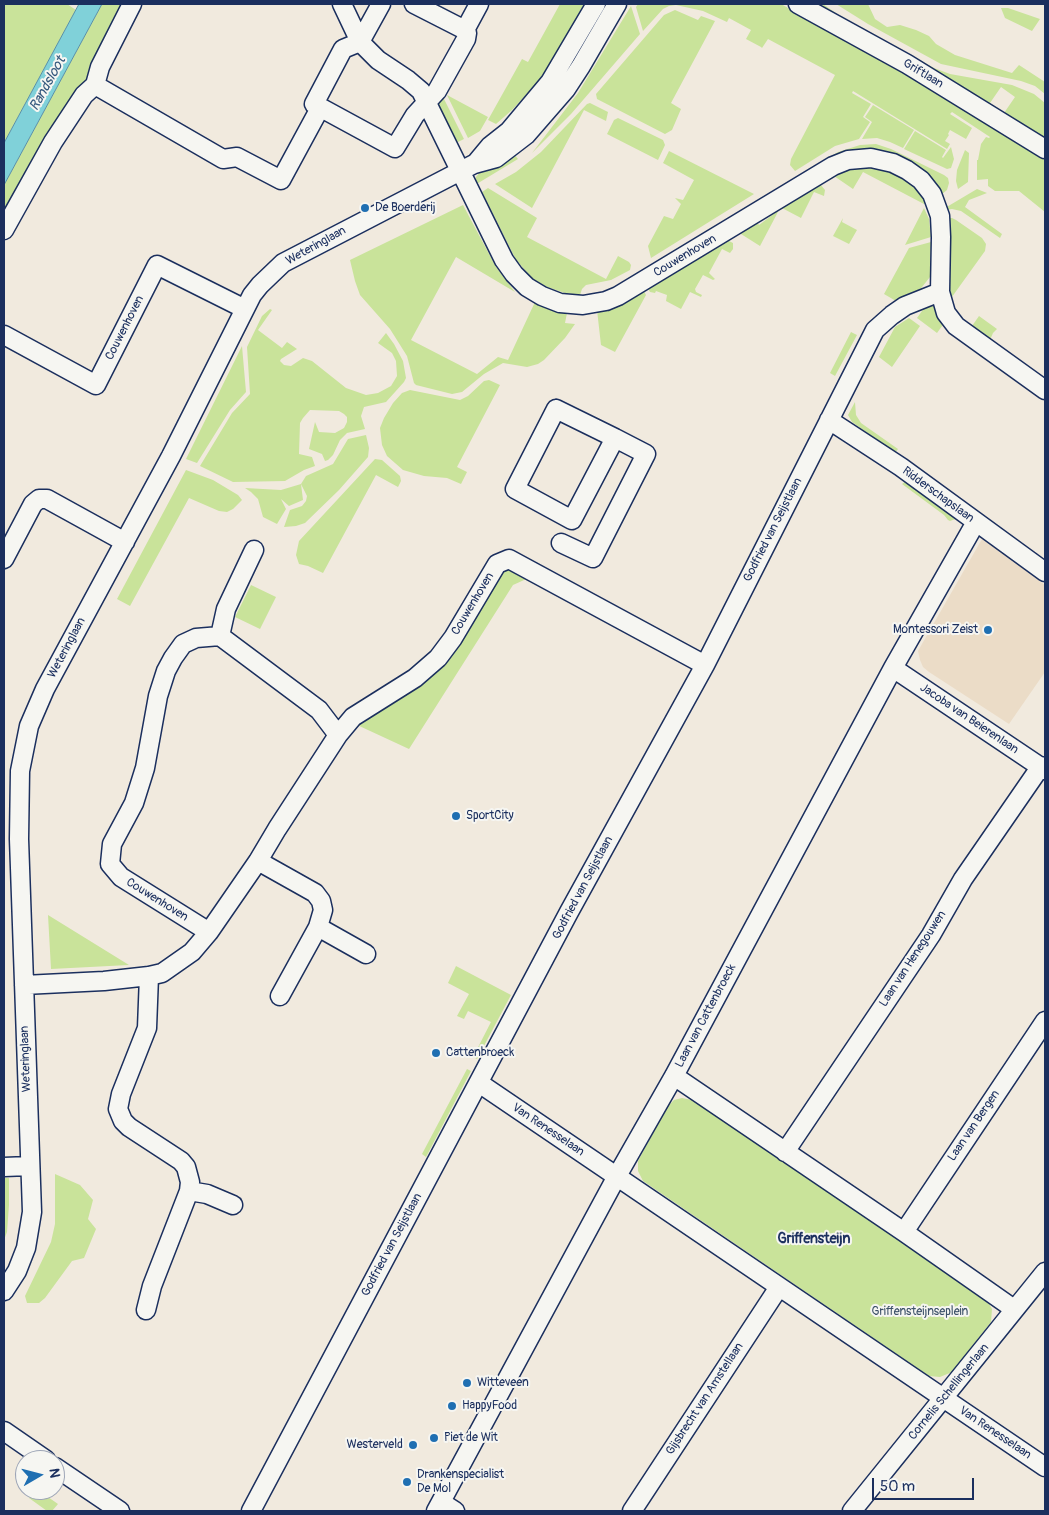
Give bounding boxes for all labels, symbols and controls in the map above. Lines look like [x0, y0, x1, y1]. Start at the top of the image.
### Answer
water label: Randsloot [26, 54, 70, 114]
street label: Griftlaan [900, 56, 946, 92]
place label: De Boerderij [375, 201, 436, 215]
marker: De Boerderij [359, 202, 371, 214]
street label: Weteringlaan [283, 224, 349, 268]
street label: Couwenhoven [651, 232, 719, 280]
street label: Couwenhoven [103, 293, 147, 363]
street label: Ridderschapslaan [899, 464, 977, 526]
street label: Godfried van Seijstlaan [741, 476, 805, 584]
street label: Couwenhoven [449, 570, 497, 638]
street label: Weteringlaan [45, 615, 89, 681]
place label: Montessori Zeist [893, 623, 978, 637]
marker: Montessori Zeist [982, 624, 994, 636]
street label: Jacoba van Beierenlaan [917, 681, 1021, 757]
place label: SportCity [466, 809, 514, 823]
marker: SportCity [450, 810, 462, 822]
street label: Godfried van Seijstlaan [550, 834, 616, 942]
street label: Couwenhoven [123, 875, 191, 925]
street label: Laan van Henegouwen [877, 908, 949, 1010]
street label: Laan van Cattenbroeck [673, 962, 739, 1070]
street label: Weteringlaan [18, 1026, 34, 1092]
place label: Cattenbroeck [446, 1046, 514, 1060]
marker: Cattenbroeck [430, 1047, 442, 1059]
street label: Laan van Bergen [945, 1088, 1003, 1164]
street label: Van Renesselaan [509, 1100, 587, 1160]
street label: Godfried van Seijstlaan [359, 1191, 425, 1299]
district label: Griffensteijn [778, 1231, 850, 1247]
park label: Griffensteijnseplein [872, 1305, 968, 1319]
street label: Gijsbrecht van Amstellaan [663, 1340, 747, 1458]
street label: Cornelis Schellingerlaan [906, 1341, 992, 1443]
place label: Witteveen [477, 1376, 529, 1390]
marker: Witteveen [461, 1377, 473, 1389]
place label: HappyFood [462, 1399, 517, 1413]
marker: HappyFood [446, 1400, 458, 1412]
street label: Van Renesselaan [956, 1403, 1034, 1463]
place label: Piet de Wit [444, 1431, 498, 1445]
marker: Piet de Wit [428, 1432, 440, 1444]
place label: Westerveld [346, 1438, 403, 1452]
marker: Westerveld [407, 1439, 419, 1451]
north arrow [15, 1450, 65, 1500]
text: N [45, 1467, 63, 1479]
place label: Drankenspecialist De Mol [417, 1468, 504, 1496]
scale bar [874, 1468, 976, 1500]
marker: Drankenspecialist De Mol [401, 1476, 413, 1488]
text: 50 m [880, 1477, 915, 1496]

